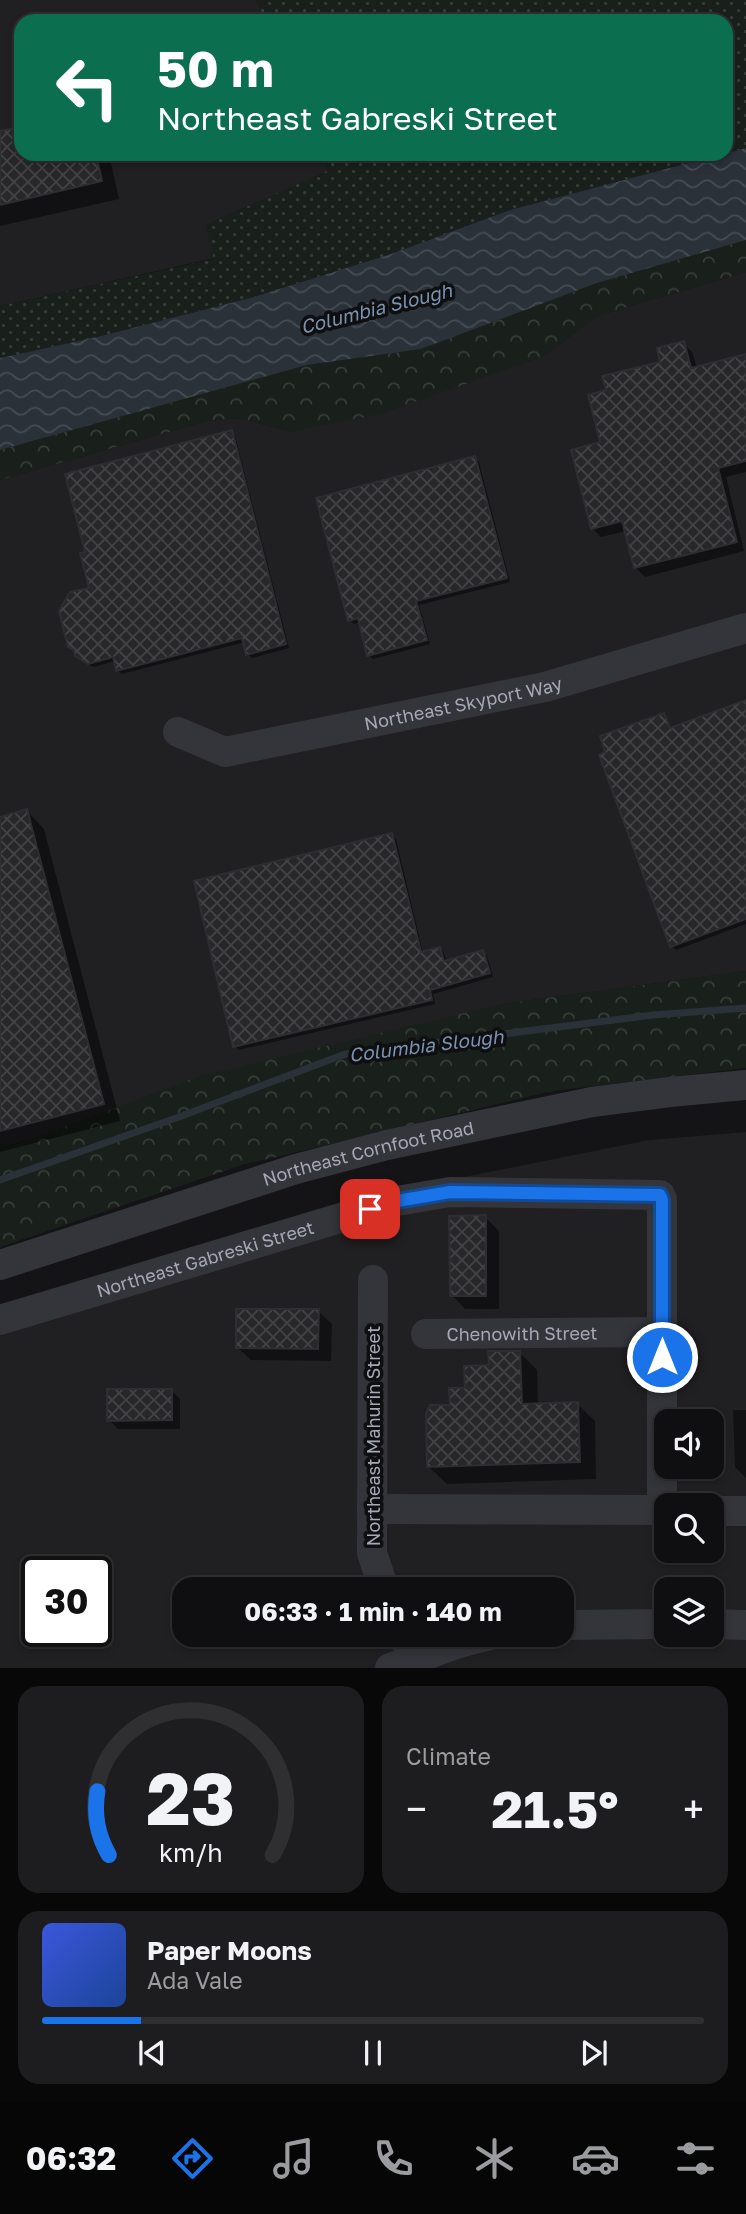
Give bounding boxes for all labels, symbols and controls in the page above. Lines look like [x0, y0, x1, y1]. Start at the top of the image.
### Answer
text: 50 m [157, 39, 274, 98]
icon: left [42, 42, 133, 133]
text: Northeast Gabreski Street [157, 99, 558, 137]
water label: Columbia Slough [298, 278, 455, 338]
street label: Northeast Skyport Way [362, 672, 565, 734]
water label: Columbia Slough [348, 1024, 506, 1066]
street label: Northeast Cornfoot Road [260, 1116, 476, 1190]
pin [340, 1179, 400, 1239]
icon: arrive [351, 1190, 389, 1228]
street label: Northeast Gabreski Street [94, 1216, 316, 1301]
position arrow [625, 1320, 699, 1394]
street label: Chenowith Street [446, 1322, 598, 1345]
street label: Northeast Mahurin Street [362, 1326, 384, 1546]
map controls [654, 1409, 724, 1647]
button: sound [654, 1409, 724, 1479]
button: search [654, 1493, 724, 1563]
speed limit sign: 30 [21, 1556, 112, 1647]
button: layers [654, 1577, 724, 1647]
text: 06:33 · 1 min · 140 m [244, 1596, 502, 1627]
text: Climate [406, 1742, 491, 1770]
text: 23 [147, 1755, 235, 1842]
text: 21.5° [491, 1777, 619, 1839]
text: − [406, 1786, 427, 1831]
text: + [683, 1786, 704, 1831]
text: km/h [159, 1837, 223, 1868]
text: Paper Moons [147, 1935, 312, 1966]
text: Ada Vale [147, 1966, 243, 1994]
icon: previous [133, 2034, 171, 2072]
icon: pause [354, 2034, 392, 2072]
icon: next [575, 2034, 613, 2072]
icon: directions [168, 2134, 217, 2183]
icon: music [269, 2134, 318, 2183]
icon: phone [369, 2134, 418, 2183]
icon: climate [470, 2134, 519, 2183]
icon: car [571, 2134, 620, 2183]
icon: filters [671, 2134, 720, 2183]
text: 06:32 [26, 2139, 116, 2177]

